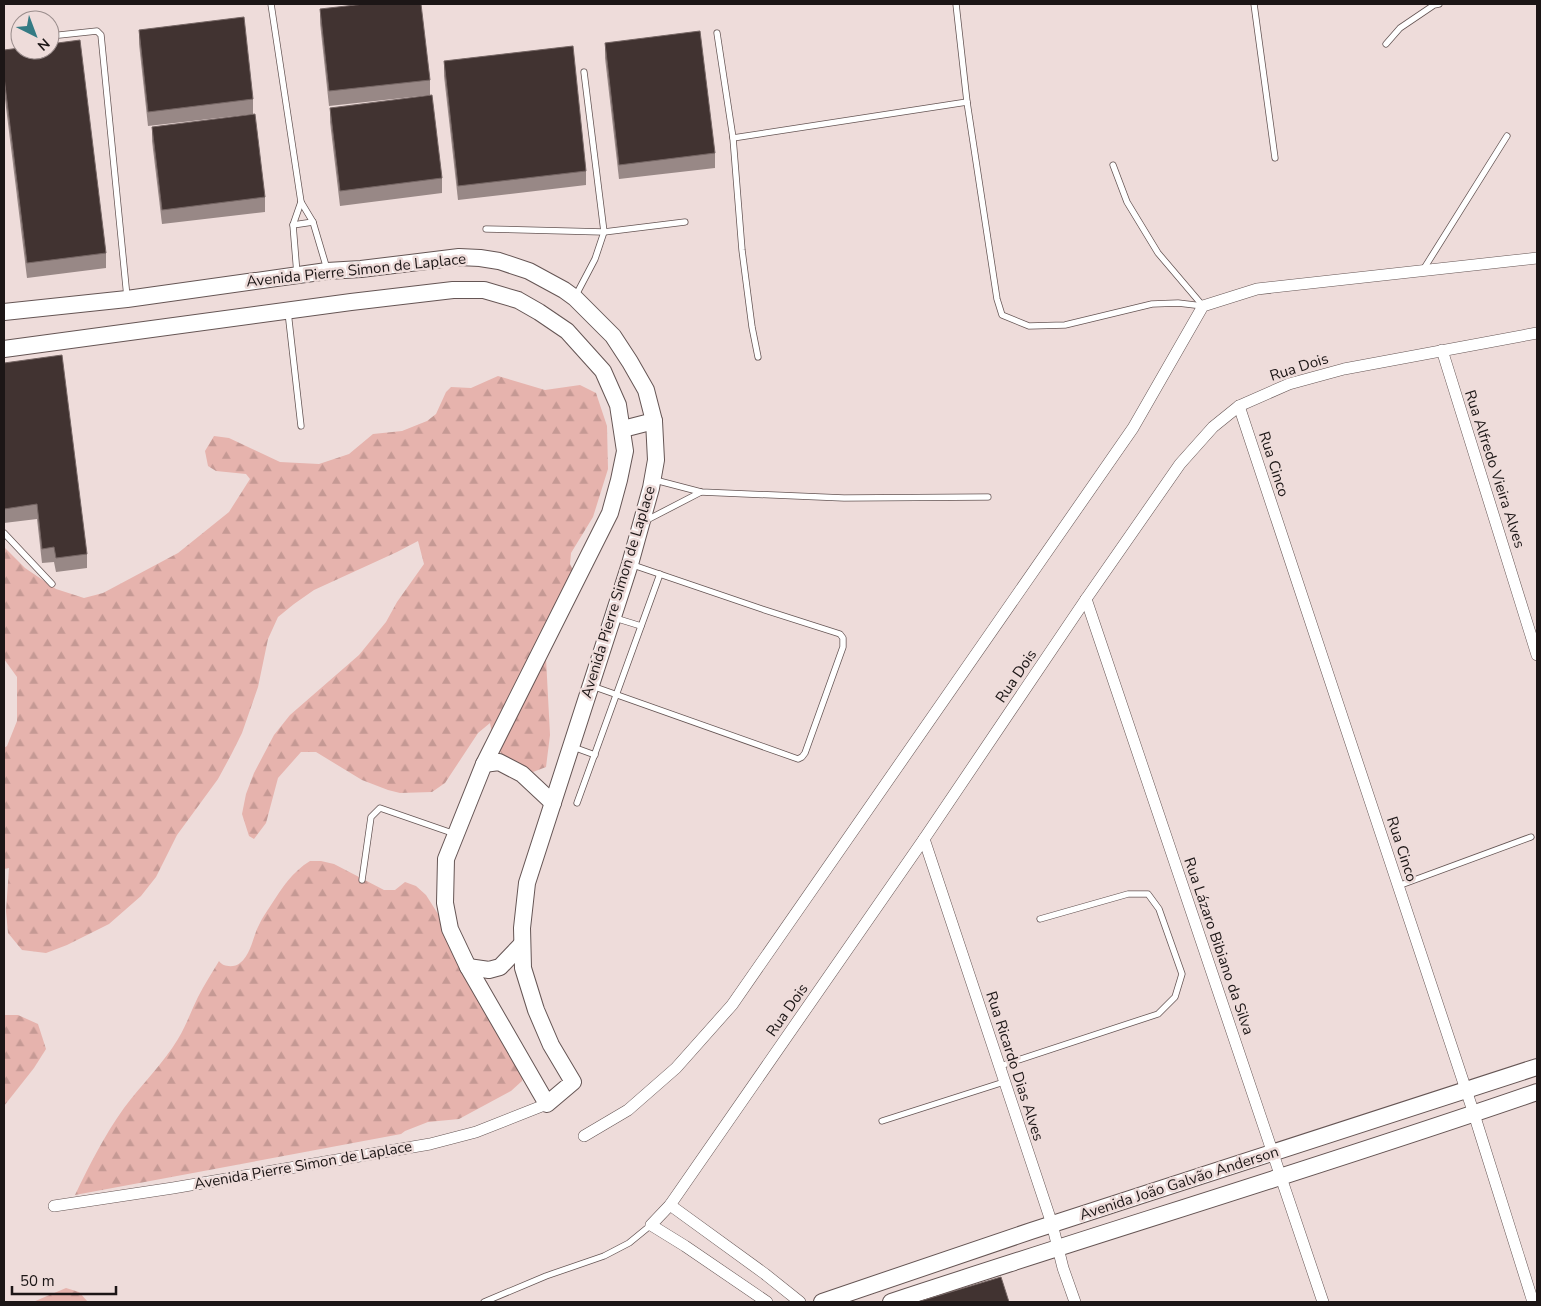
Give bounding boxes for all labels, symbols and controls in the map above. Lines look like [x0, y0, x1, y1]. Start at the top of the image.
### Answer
north arrow [10, 10, 60, 60]
text: N [33, 34, 54, 55]
street label: Avenida Pierre Simon de Laplace [245, 249, 467, 291]
street label: Rua Dois [1267, 348, 1331, 386]
street label: Rua Alfredo Vieira Alves [1460, 387, 1530, 551]
street label: Rua Cinco [1254, 429, 1294, 499]
street label: Avenida Pierre Simon de Laplace [576, 483, 660, 701]
street label: Rua Dois [991, 645, 1041, 707]
street label: Rua Cinco [1382, 814, 1422, 884]
street label: Rua Lázaro Bibiano da Silva [1179, 855, 1259, 1037]
street label: Rua Dois [761, 980, 813, 1040]
street label: Rua Ricardo Dias Alves [981, 989, 1049, 1143]
street label: Avenida Pierre Simon de Laplace [192, 1136, 414, 1194]
street label: Avenida João Galvão Anderson [1077, 1141, 1281, 1225]
scale bar [12, 1264, 116, 1296]
text: 50 m [20, 1271, 55, 1291]

